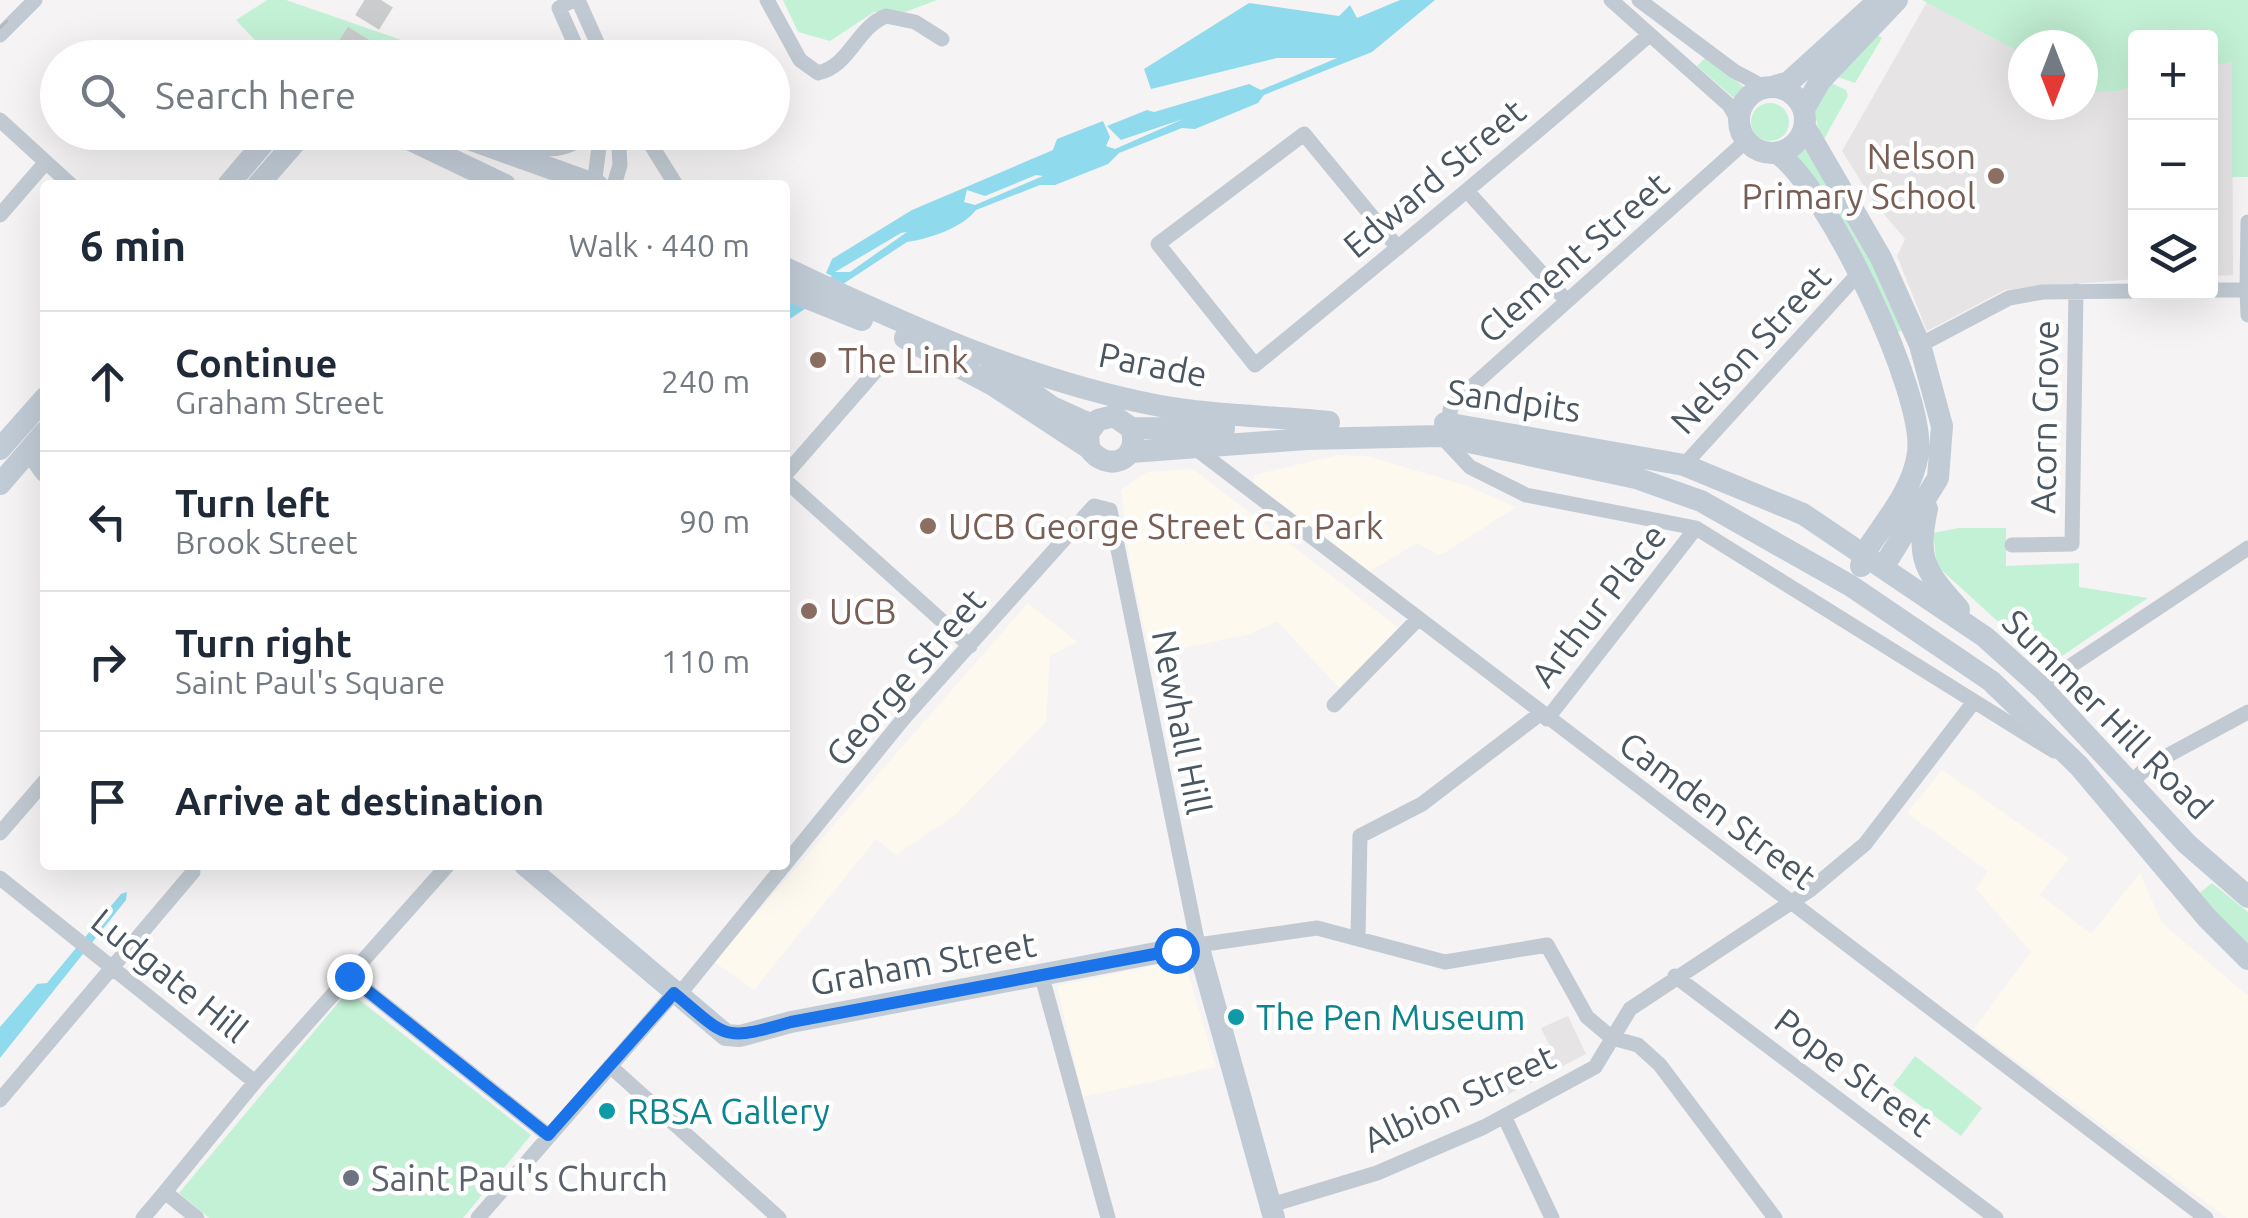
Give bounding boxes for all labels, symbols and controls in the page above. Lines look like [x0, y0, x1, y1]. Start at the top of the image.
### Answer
north arrow [2008, 30, 2098, 120]
map controls [2128, 30, 2218, 300]
button: + [2128, 30, 2218, 120]
search box [40, 40, 790, 150]
icon: search [75, 68, 130, 123]
text: Search here [155, 74, 356, 116]
street label: Edward Street [1335, 90, 1533, 265]
button: − [2128, 120, 2218, 210]
place label: Nelson Primary School [1741, 136, 1976, 216]
street label: Clement Street [1470, 163, 1676, 350]
marker: Nelson Primary School [1985, 165, 2007, 187]
button: layers [2128, 210, 2218, 300]
text: 6 min [80, 222, 186, 269]
text: Walk · 440 m [568, 227, 750, 263]
street label: Nelson Street [1662, 257, 1838, 441]
street label: Acorn Grove [2022, 320, 2066, 514]
street label: Parade [1095, 334, 1211, 394]
place label: The Link [838, 340, 969, 380]
text: Continue [175, 342, 337, 384]
marker: The Link [807, 349, 829, 371]
icon: ahead [80, 354, 135, 409]
text: 240 m [661, 363, 750, 399]
street label: Sandpits [1444, 371, 1584, 429]
text: Graham Street [175, 384, 384, 420]
text: Turn left [175, 482, 330, 524]
icon: left [80, 494, 135, 549]
text: 90 m [679, 503, 750, 539]
place label: UCB George Street Car Park [948, 506, 1384, 546]
marker: UCB George Street Car Park [917, 515, 939, 537]
street label: Arthur Place [1522, 516, 1674, 694]
text: Brook Street [175, 524, 358, 560]
street label: George Street [817, 580, 993, 774]
place label: UCB [829, 591, 897, 631]
marker: UCB [798, 600, 820, 622]
street label: Summer Hill Road [1995, 601, 2221, 827]
text: Turn right [175, 622, 352, 664]
street label: Newhall Hill [1145, 626, 1219, 818]
icon: right [80, 634, 135, 689]
text: 110 m [661, 643, 750, 679]
text: Saint Paul's Square [175, 664, 445, 700]
street label: Camden Street [1612, 723, 1824, 897]
icon: arrive [80, 774, 135, 829]
text: Arrive at destination [175, 780, 544, 822]
street label: Ludgate Hill [84, 900, 256, 1050]
street label: Graham Street [807, 923, 1039, 1003]
route start [1154, 928, 1200, 974]
route end [327, 954, 373, 1000]
place label: The Pen Museum [1256, 997, 1525, 1037]
street label: Pope Street [1767, 1000, 1941, 1144]
marker: The Pen Museum [1225, 1006, 1247, 1028]
street label: Albion Street [1357, 1036, 1562, 1160]
place label: RBSA Gallery [627, 1091, 830, 1131]
marker: RBSA Gallery [596, 1100, 618, 1122]
place label: Saint Paul's Church [371, 1158, 668, 1198]
marker: Saint Paul's Church [340, 1167, 362, 1189]

